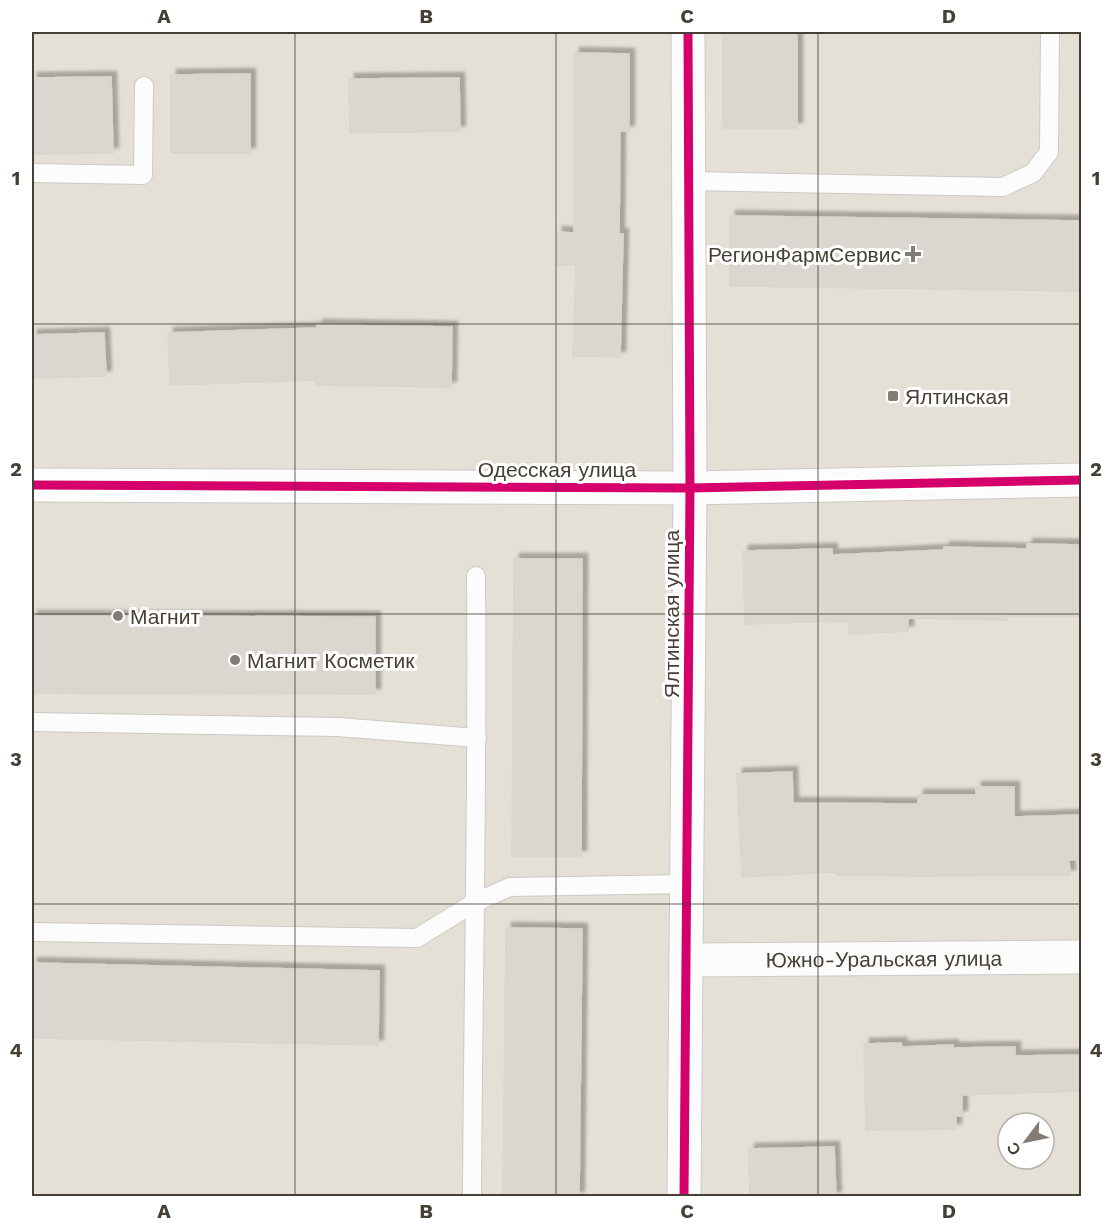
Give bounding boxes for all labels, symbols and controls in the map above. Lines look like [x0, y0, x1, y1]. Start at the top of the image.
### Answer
text: A [157, 4, 171, 28]
text: B [419, 4, 433, 28]
text: C [680, 4, 694, 28]
text: D [942, 4, 956, 28]
text: 1 [12, 166, 20, 190]
text: 1 [1092, 166, 1100, 190]
place label: РегионФармСервис [708, 242, 901, 267]
marker: РегионФармСервис [906, 247, 920, 261]
place label: Ялтинская [905, 384, 1009, 409]
marker: Ялтинская [886, 389, 900, 403]
text: 2 [10, 457, 22, 481]
street label: Одесская улица [478, 457, 637, 482]
text: 2 [1090, 457, 1102, 481]
street label: Ялтинская улица [659, 529, 684, 698]
place label: Магнит [130, 604, 200, 629]
marker: Магнит [111, 609, 125, 623]
place label: Магнит Косметик [247, 648, 415, 673]
marker: Магнит Косметик [228, 653, 242, 667]
text: 3 [10, 747, 22, 771]
text: 3 [1090, 747, 1102, 771]
street label: Южно-Уральская улица [766, 945, 1003, 972]
text: 4 [10, 1038, 23, 1062]
text: 4 [1090, 1038, 1103, 1062]
north arrow [996, 1111, 1056, 1171]
text: С [1002, 1138, 1025, 1159]
text: A [157, 1199, 171, 1223]
text: B [419, 1199, 433, 1223]
text: C [680, 1199, 694, 1223]
text: D [942, 1199, 956, 1223]

